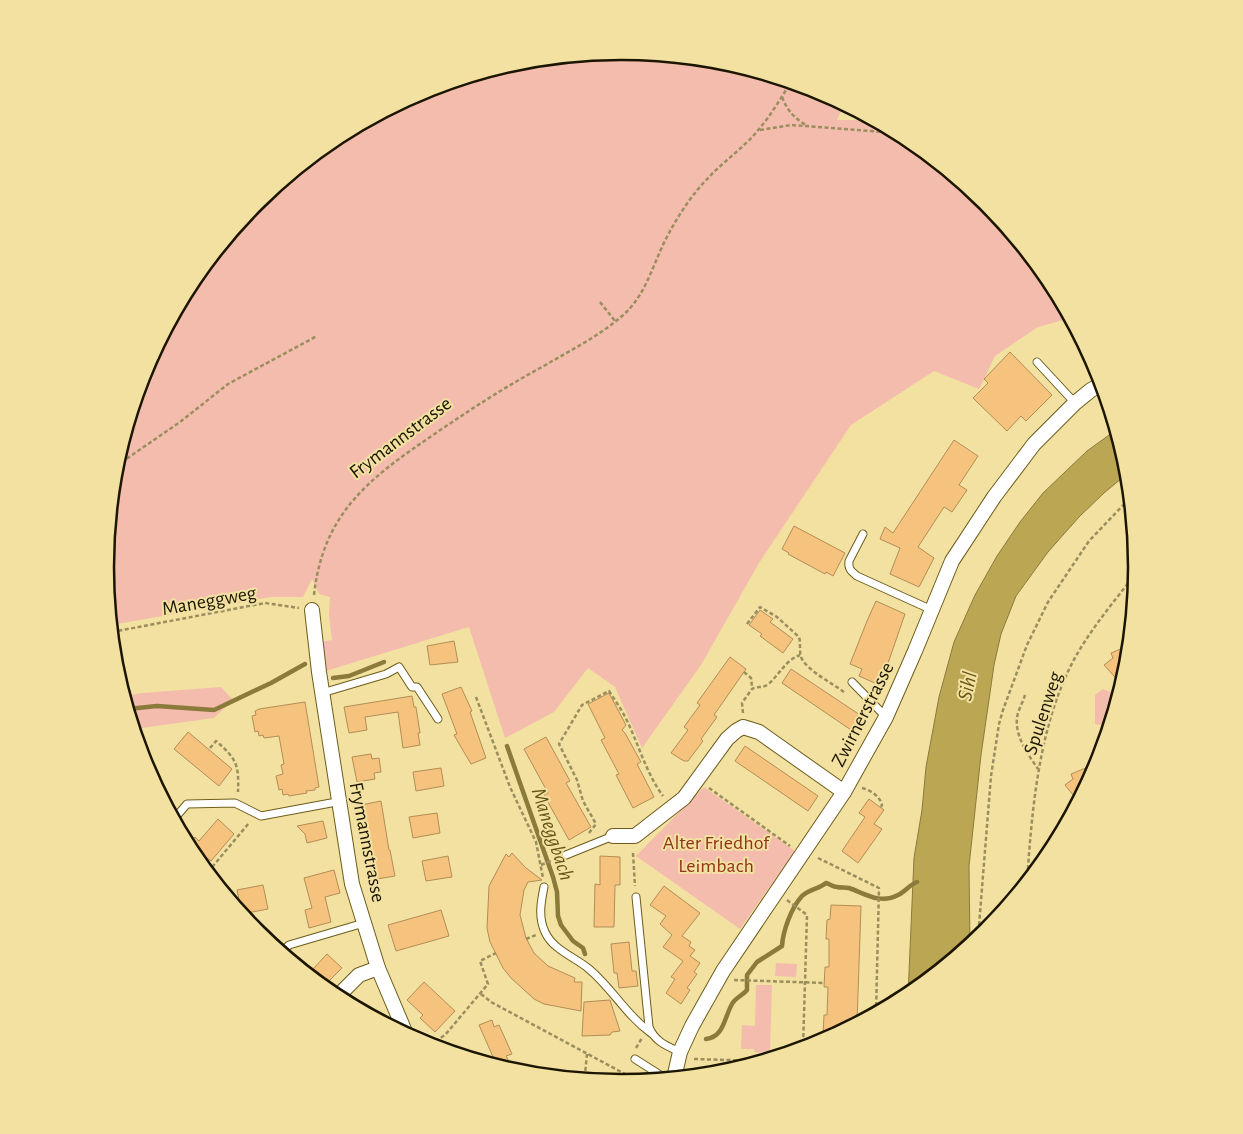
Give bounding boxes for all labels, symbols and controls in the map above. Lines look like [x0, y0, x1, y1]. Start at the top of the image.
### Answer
street label: Frymannstrasse [346, 393, 455, 482]
street label: Maneggweg [160, 583, 258, 619]
street label: Zwirnerstrasse [828, 659, 898, 770]
street label: Spulenweg [1020, 669, 1066, 757]
water label: Sihl [954, 670, 981, 703]
street label: Frymannstrasse [346, 780, 388, 904]
water label: Maneggbach [528, 785, 577, 883]
park label: Alter Friedhof Leimbach [663, 833, 770, 876]

